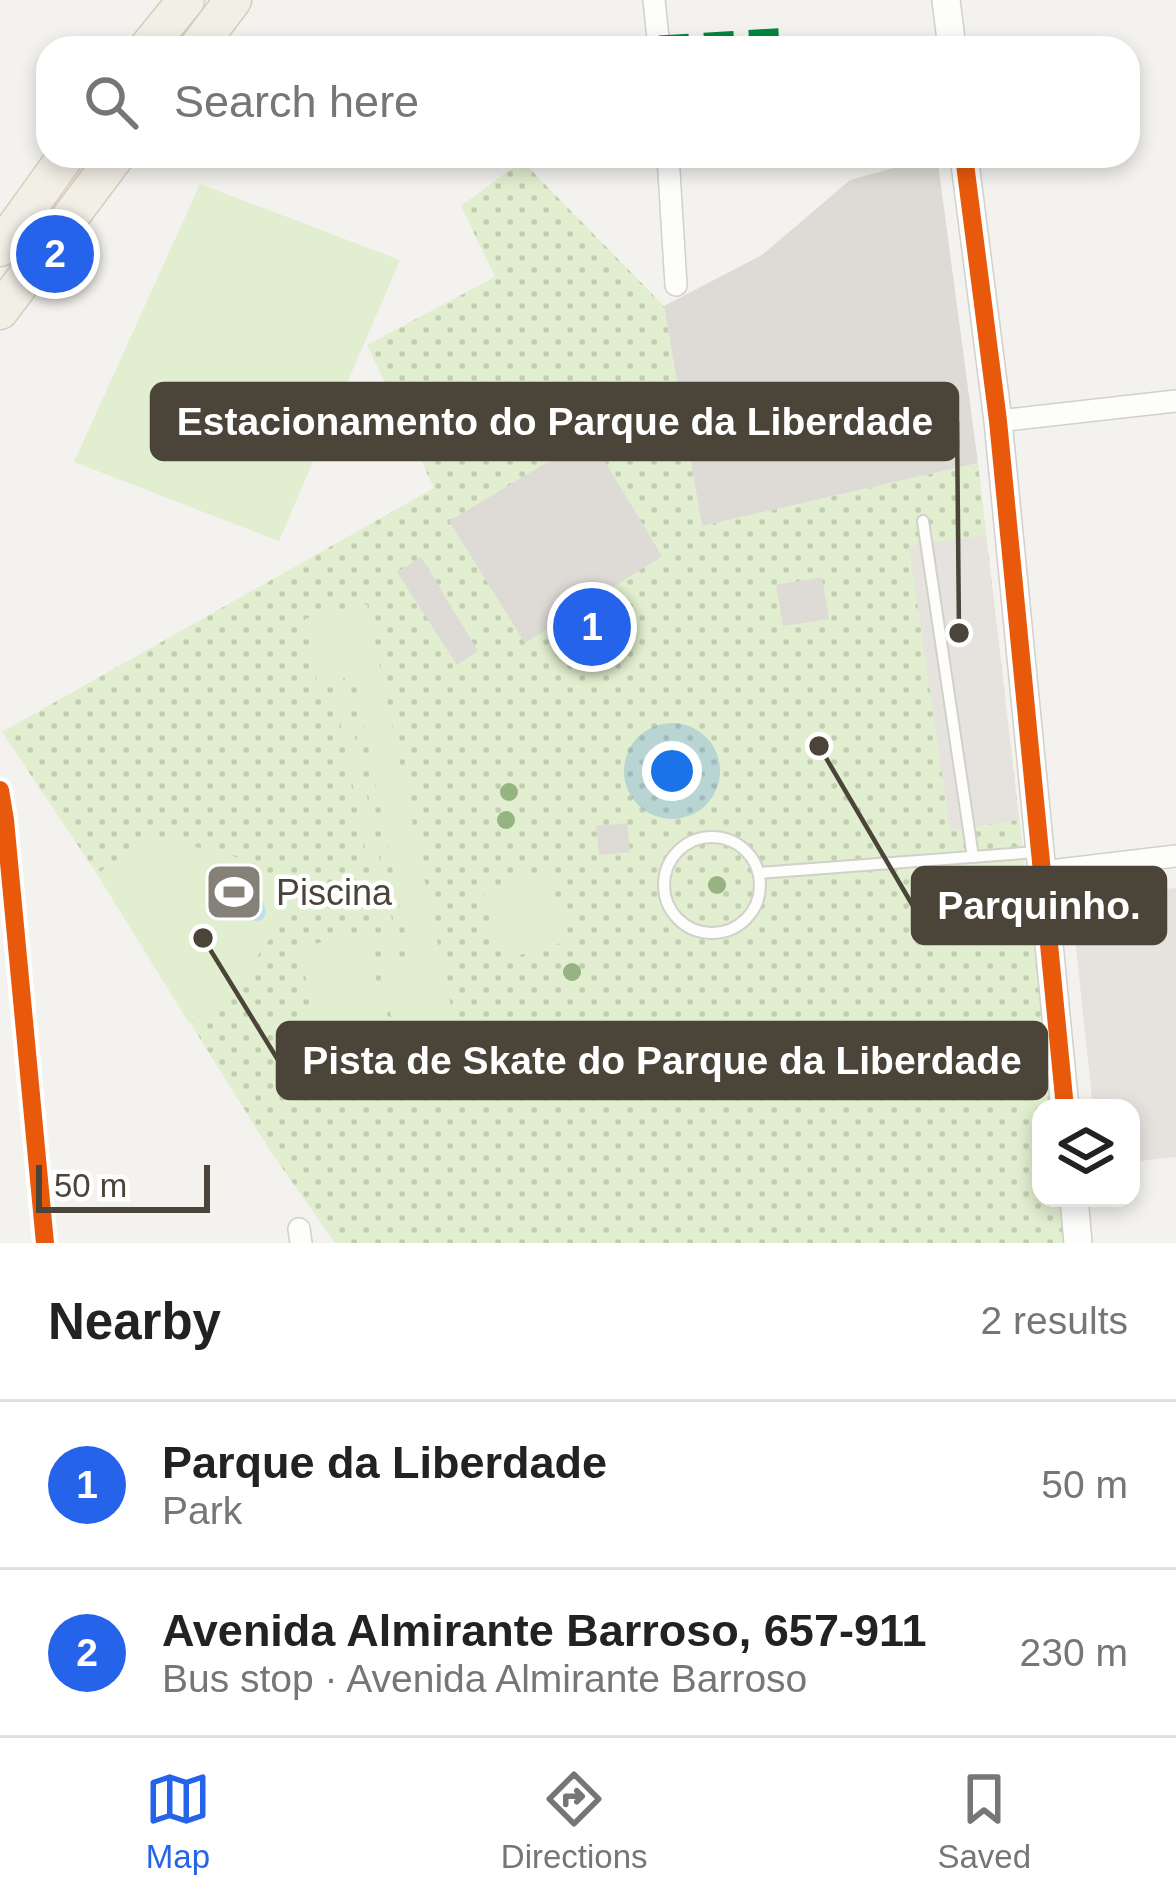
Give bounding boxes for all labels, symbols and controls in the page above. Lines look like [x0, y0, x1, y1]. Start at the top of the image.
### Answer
search box [36, 36, 1140, 168]
icon: search [78, 69, 144, 135]
text: Search here [174, 76, 419, 127]
pin: 2 [16, 209, 94, 299]
callout: Estacionamento do Parque da Liberdade [152, 384, 957, 459]
text: Estacionamento do Parque da Liberdade [177, 400, 933, 443]
pin: 1 [553, 582, 631, 672]
your location [642, 741, 702, 801]
sports icon: Piscina [203, 861, 265, 923]
callout: Parquinho. [913, 868, 1165, 943]
place label: Piscina [276, 872, 393, 913]
text: Parquinho. [937, 884, 1141, 927]
callout: Pista de Skate do Parque da Liberdade [278, 1023, 1046, 1098]
text: Pista de Skate do Parque da Liberdade [302, 1039, 1022, 1082]
map controls [1032, 1099, 1140, 1207]
button: layers [1032, 1099, 1140, 1207]
scale bar [36, 1159, 210, 1212]
text: 50 m [54, 1167, 127, 1204]
text: Nearby [48, 1293, 221, 1350]
text: 2 results [981, 1299, 1128, 1342]
text: Parque da Liberdade [162, 1437, 607, 1488]
text: 1 [76, 1463, 98, 1506]
text: 50 m [1041, 1463, 1128, 1506]
text: Park [162, 1489, 242, 1532]
text: Avenida Almirante Barroso, 657-911 [162, 1605, 927, 1656]
text: 2 [76, 1631, 98, 1674]
text: 230 m [1020, 1631, 1128, 1674]
text: Bus stop · Avenida Almirante Barroso [162, 1657, 807, 1700]
tab: Map [145, 1766, 211, 1876]
tab: Directions [501, 1766, 648, 1876]
tab: Saved [937, 1766, 1031, 1876]

